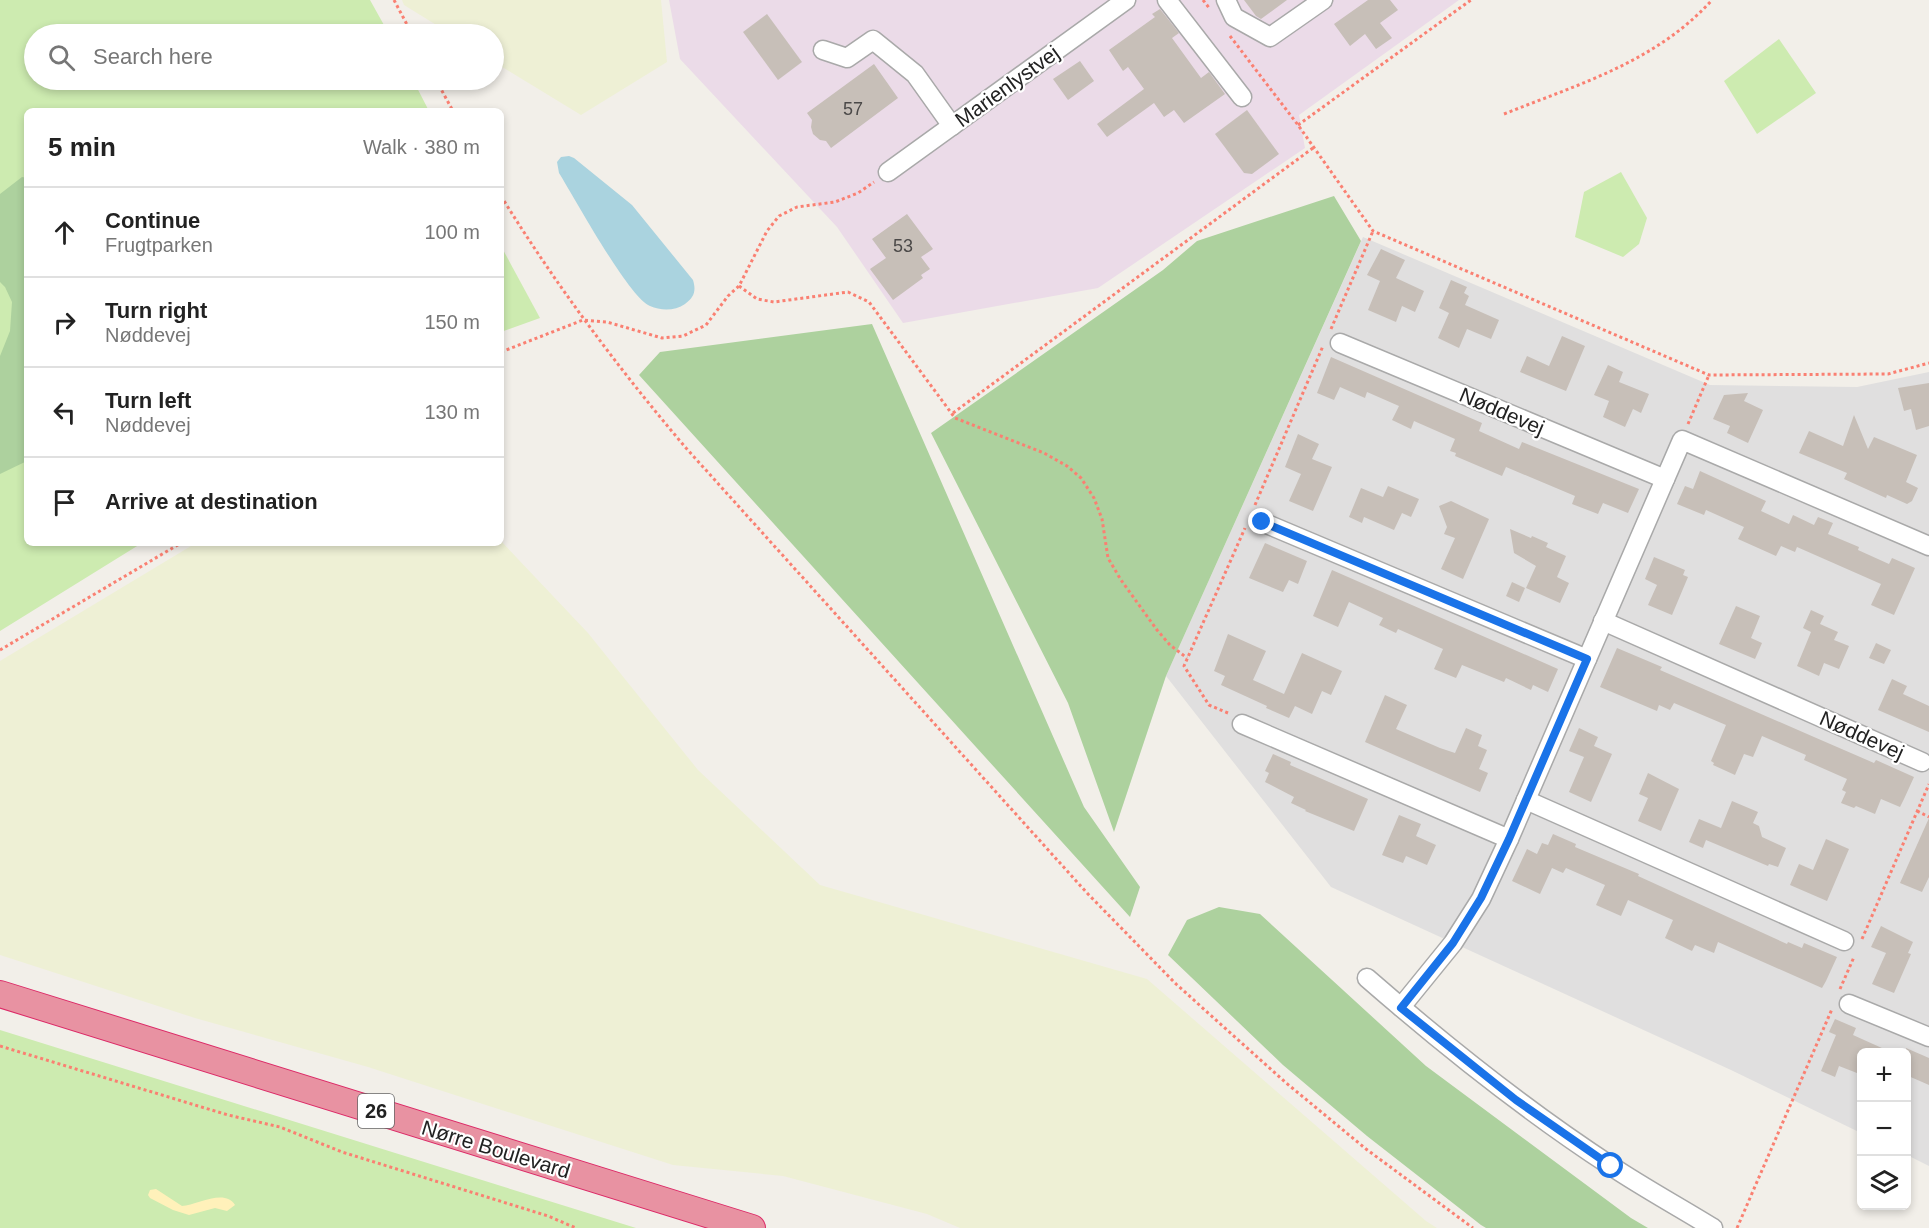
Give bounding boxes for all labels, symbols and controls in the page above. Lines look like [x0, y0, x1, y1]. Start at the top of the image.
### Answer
search box [24, 24, 504, 90]
icon: search [45, 41, 78, 74]
street label: Marienlystvej [951, 41, 1063, 131]
text: Search here [93, 44, 213, 69]
house number: 57 [843, 99, 863, 119]
text: 5 min [48, 132, 116, 162]
text: Walk · 380 m [363, 136, 480, 158]
text: Continue [105, 208, 200, 233]
icon: ahead [48, 216, 81, 249]
text: 100 m [424, 221, 480, 243]
text: Frugtparken [105, 234, 213, 256]
house number: 53 [893, 236, 913, 256]
text: Turn right [105, 298, 207, 323]
icon: right [48, 306, 81, 339]
text: 150 m [424, 311, 480, 333]
text: Nøddevej [105, 324, 191, 346]
street label: Nøddevej [1456, 383, 1548, 439]
text: Turn left [105, 388, 191, 413]
icon: left [48, 396, 81, 429]
text: 130 m [424, 401, 480, 423]
text: Nøddevej [105, 414, 191, 436]
icon: arrive [48, 486, 81, 519]
text: Arrive at destination [105, 489, 318, 514]
route end [1248, 508, 1274, 534]
street label: Nøddevej [1816, 706, 1908, 764]
map controls [1857, 1048, 1911, 1210]
button: + [1857, 1048, 1911, 1102]
road number: 26 [358, 1094, 394, 1128]
button: − [1857, 1102, 1911, 1156]
street label: Nørre Boulevard [419, 1115, 573, 1183]
route start [1597, 1152, 1623, 1178]
button: layers [1857, 1156, 1911, 1210]

